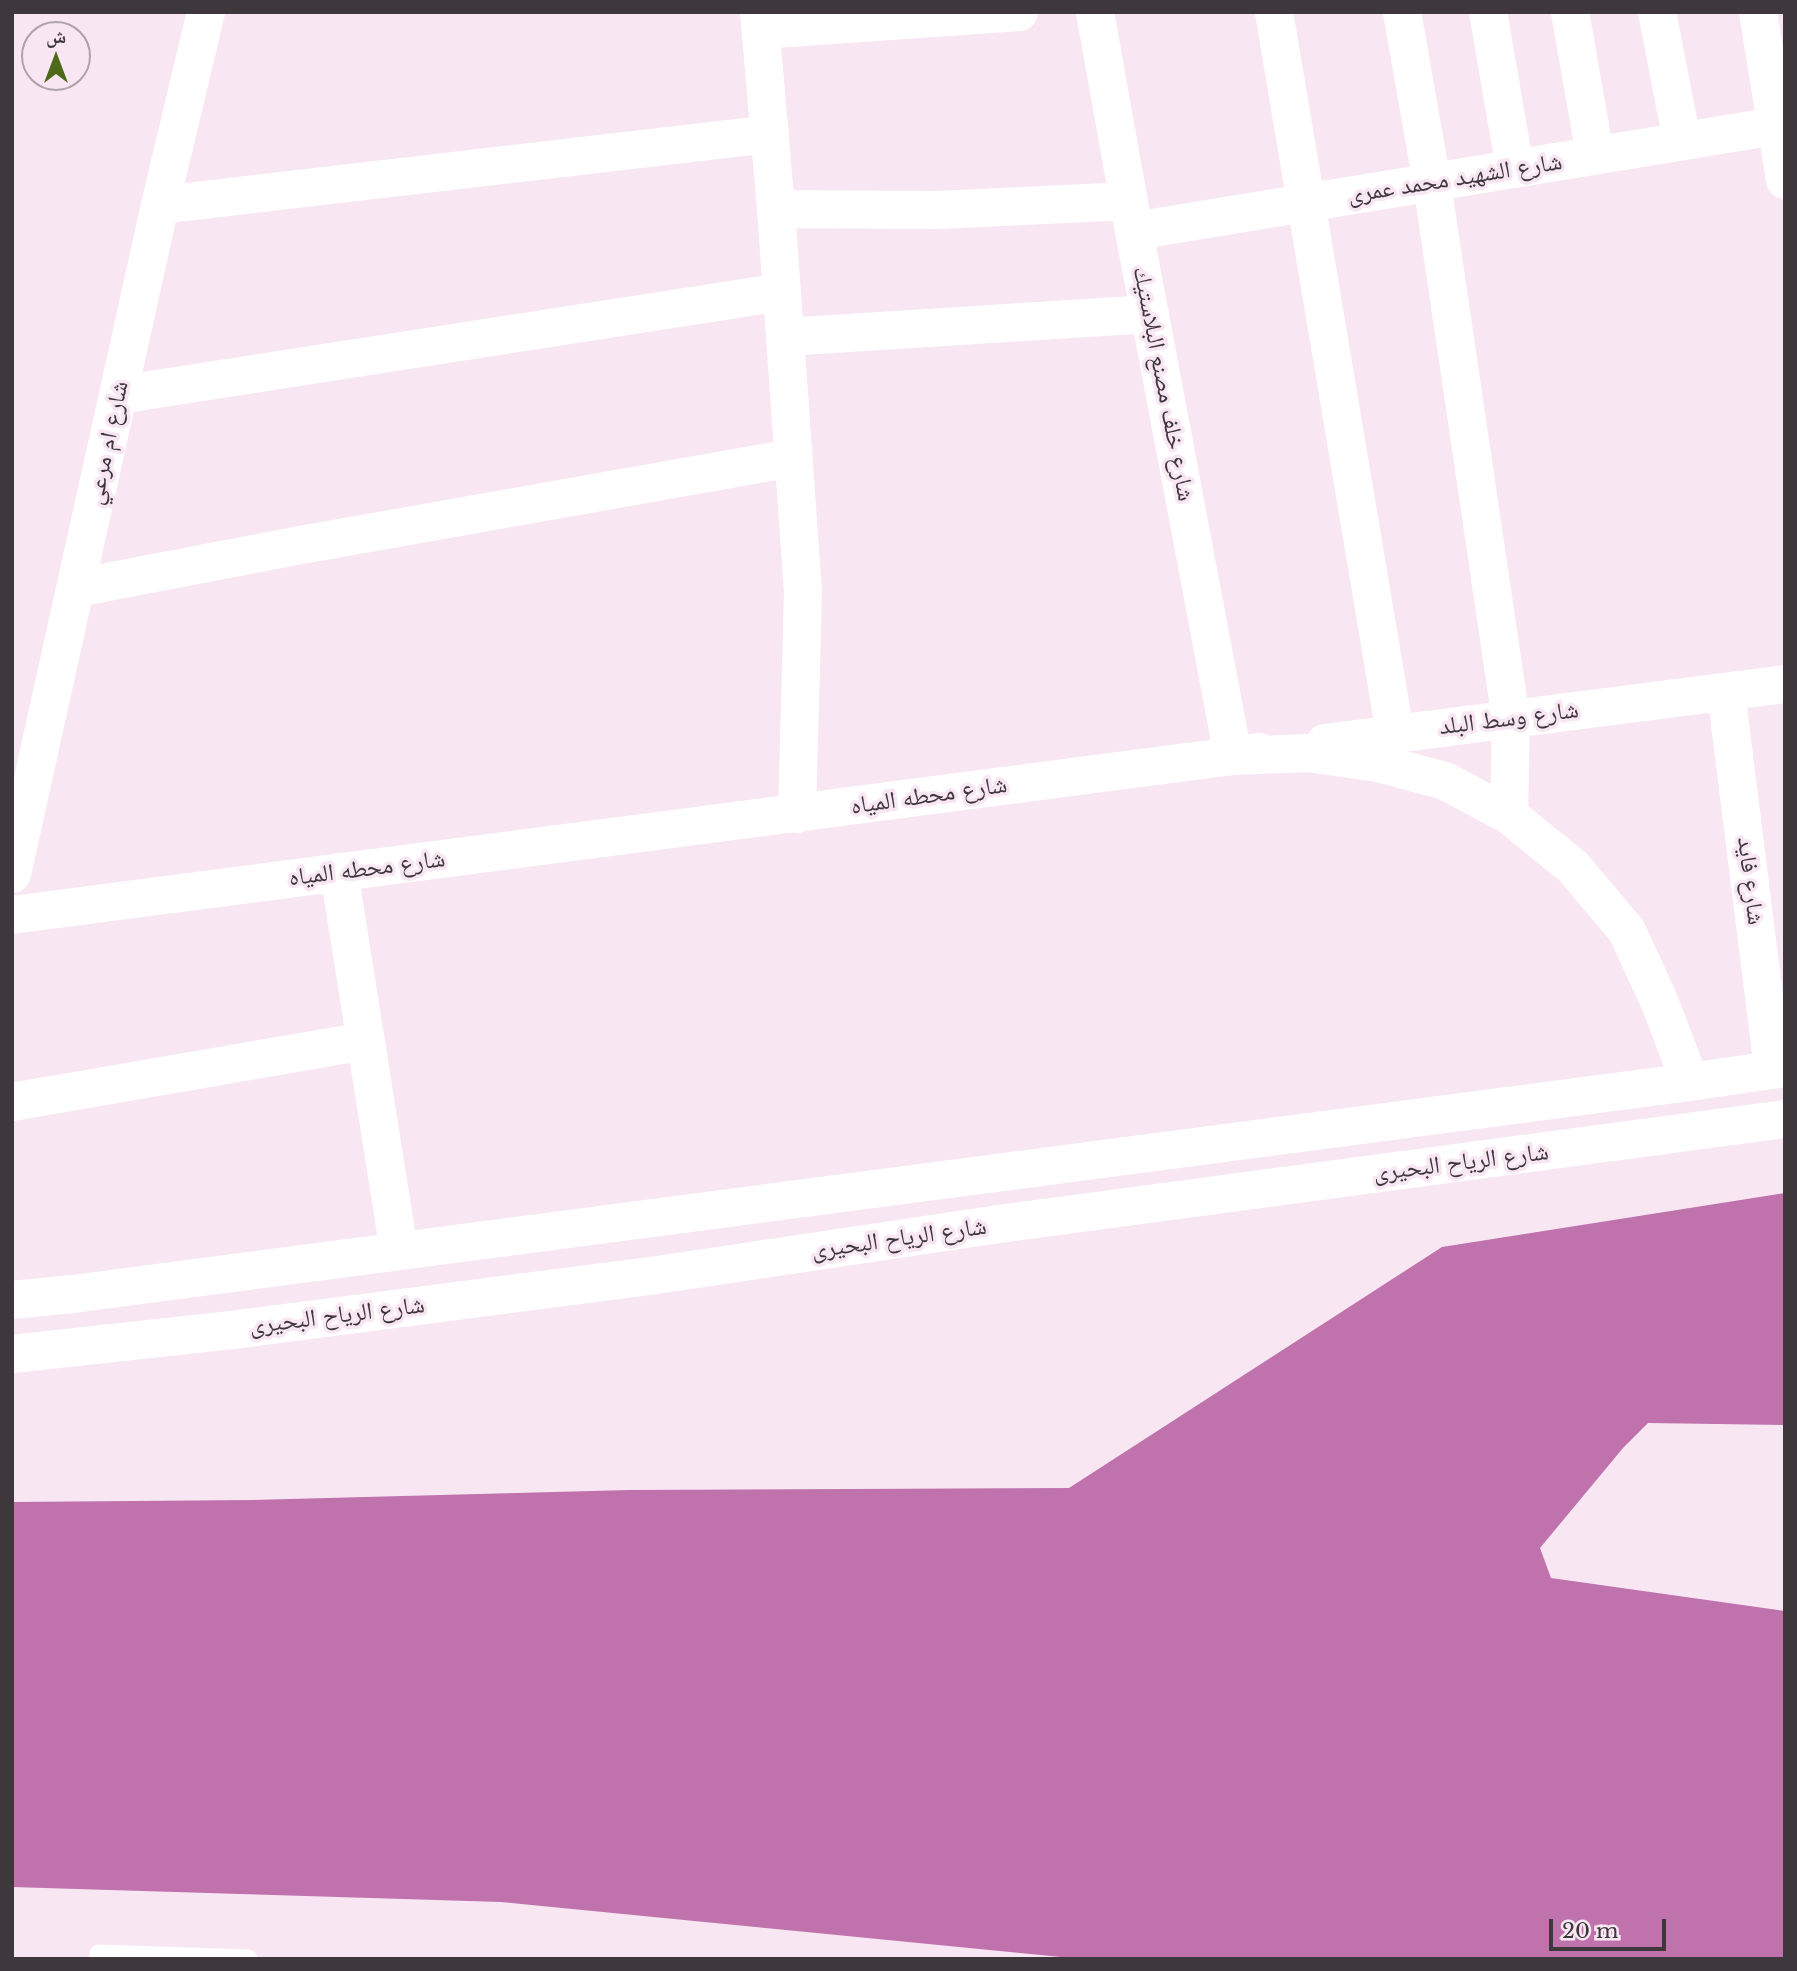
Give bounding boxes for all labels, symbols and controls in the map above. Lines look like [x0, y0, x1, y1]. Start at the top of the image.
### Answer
north arrow [21, 21, 91, 91]
text: ش [46, 25, 66, 48]
street label: شارع الشهيد محمد عمرى [1346, 148, 1564, 210]
street label: شارع خلف مصنع البلاستيك [1126, 264, 1200, 504]
street label: شارع ام مرعي [81, 378, 135, 508]
street label: شارع وسط البلد [1438, 696, 1580, 742]
street label: شارع محطه المياه [849, 771, 1009, 821]
street label: شارع فايد [1730, 835, 1770, 927]
street label: شارع محطه المياه [287, 845, 447, 893]
street label: شارع الرياح البحيرى [1372, 1138, 1550, 1188]
street label: شارع الرياح البحيرى [810, 1212, 988, 1266]
street label: شارع الرياح البحيرى [248, 1291, 426, 1341]
scale bar [1552, 1904, 1669, 1948]
text: 20 m [1562, 1918, 1619, 1944]

